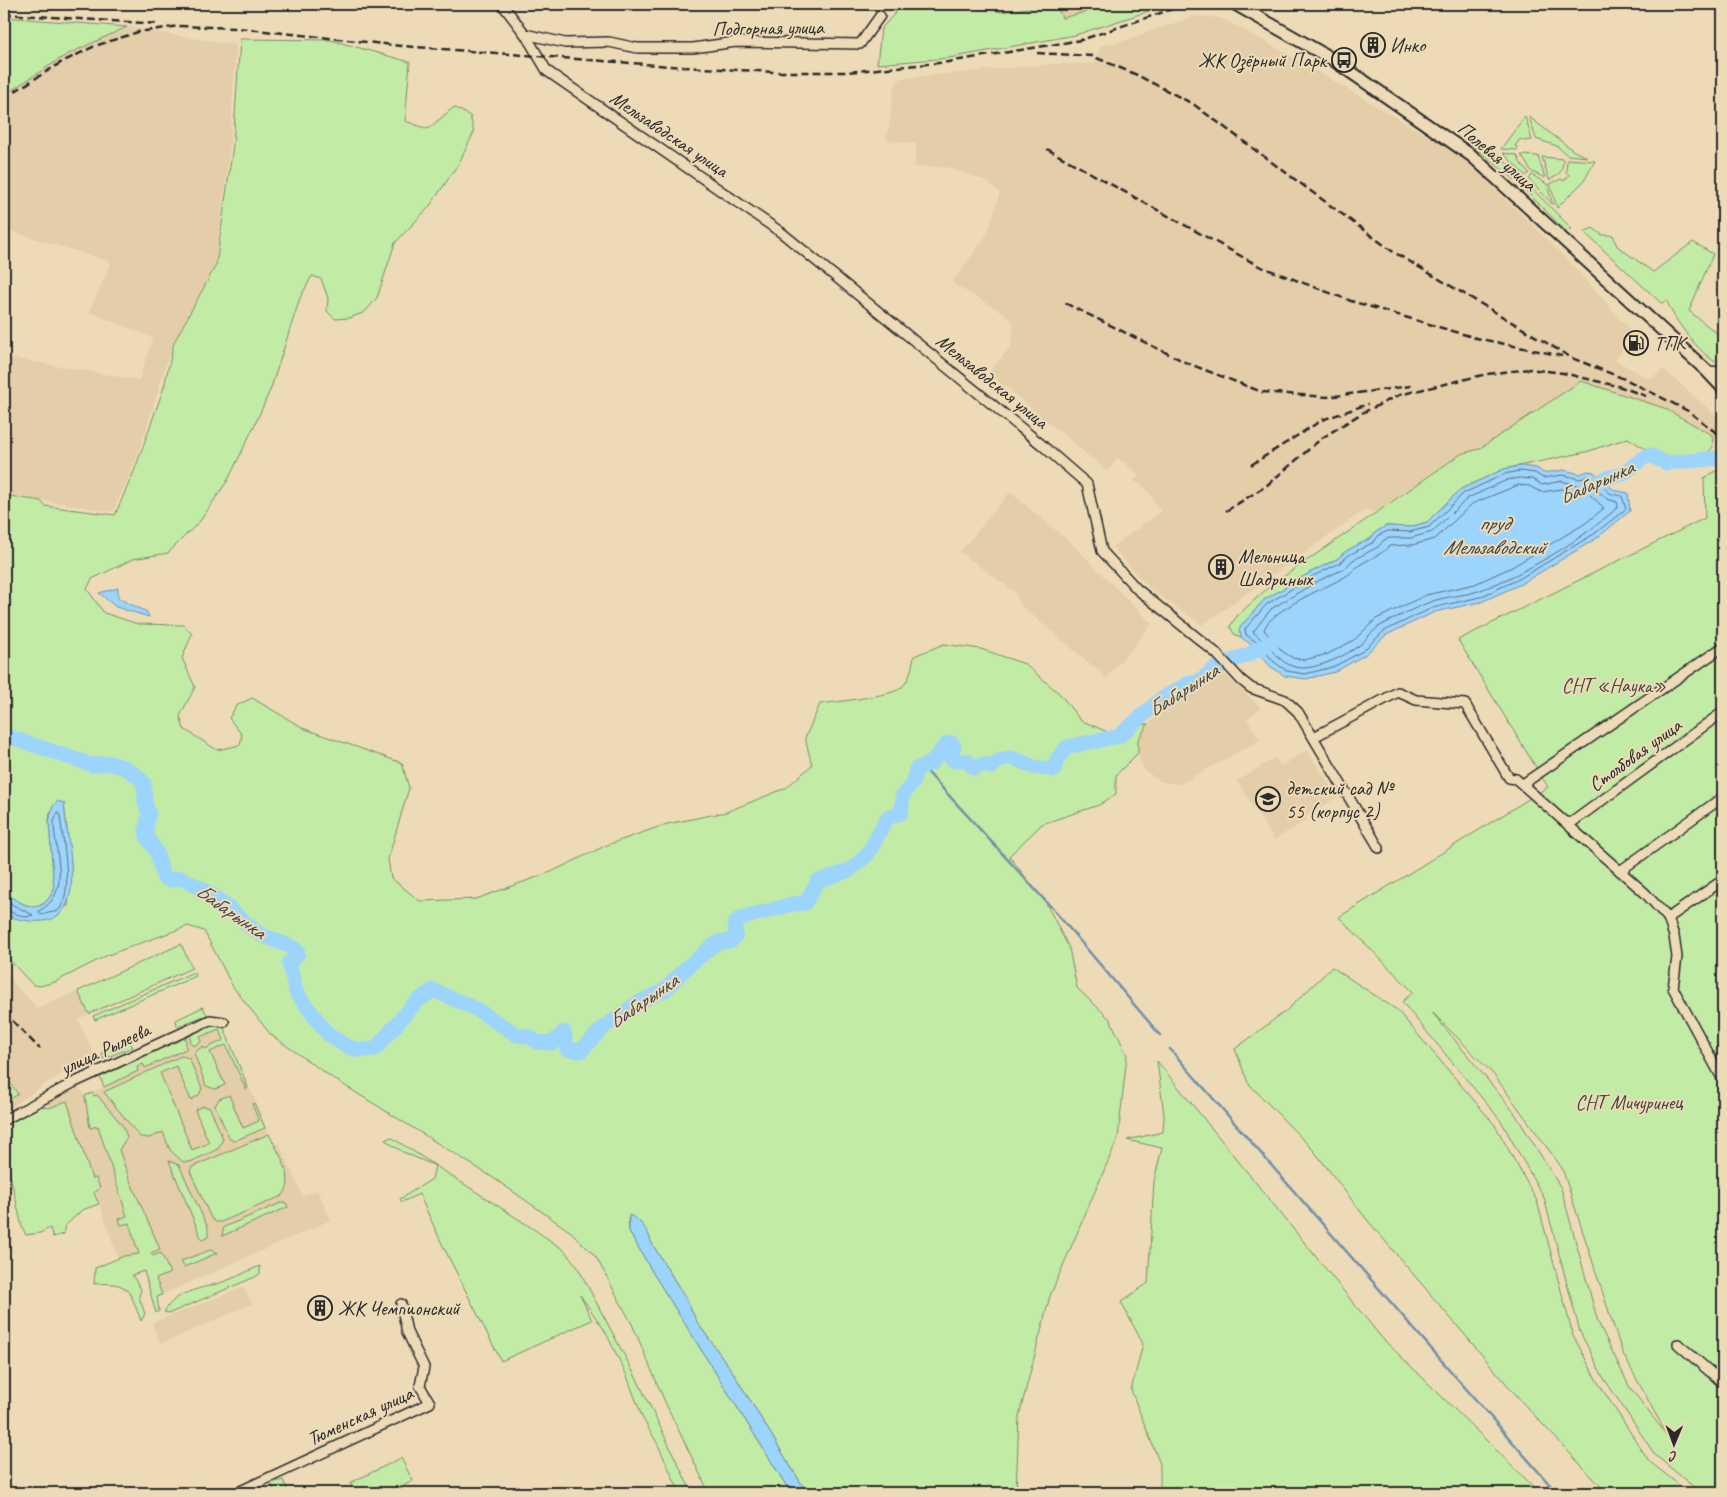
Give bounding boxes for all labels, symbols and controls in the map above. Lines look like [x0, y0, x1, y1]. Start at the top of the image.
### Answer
street label: Подгорная улица [712, 15, 825, 41]
building icon: Инко [1360, 32, 1386, 58]
place label: Инко [1390, 33, 1426, 58]
bus stop icon: ЖК Озёрный Парк [1331, 47, 1357, 73]
place label: ЖК Озёрный Парк [1198, 48, 1328, 74]
street label: Мельзаводская улица [605, 85, 734, 184]
street label: Полевая улица [1452, 116, 1543, 197]
street label: Мельзаводская улица [931, 328, 1055, 435]
fuel station icon: ТПК [1623, 330, 1649, 356]
place label: ТПК [1654, 331, 1688, 356]
water label: Бабарынка [1554, 453, 1639, 510]
water label: пруд Мельзаводский [1443, 510, 1549, 560]
place label: Мельница Шадриных [1238, 544, 1314, 592]
building icon: Мельница Шадриных [1208, 554, 1234, 580]
water label: Бабарынка [1143, 657, 1225, 722]
park label: СНТ «Наука» [1562, 673, 1666, 698]
street label: Столбовая улица [1584, 712, 1687, 797]
place label: детский сад № 55 (корпус 2) [1286, 776, 1396, 824]
school or university icon: детский сад № 55 (корпус 2) [1255, 786, 1281, 812]
water label: Бабарынка [191, 878, 272, 945]
water label: Бабарынка [603, 967, 684, 1034]
street label: улица Рылеева [55, 1017, 155, 1081]
park label: СНТ Мичуринец [1575, 1090, 1684, 1115]
building icon: ЖК Чемпионский [307, 1295, 333, 1321]
place label: ЖК Чемпионский [338, 1296, 461, 1321]
street label: Тюменская улица [303, 1380, 418, 1451]
north arrow [1650, 1420, 1700, 1470]
text: С [1668, 1448, 1677, 1465]

